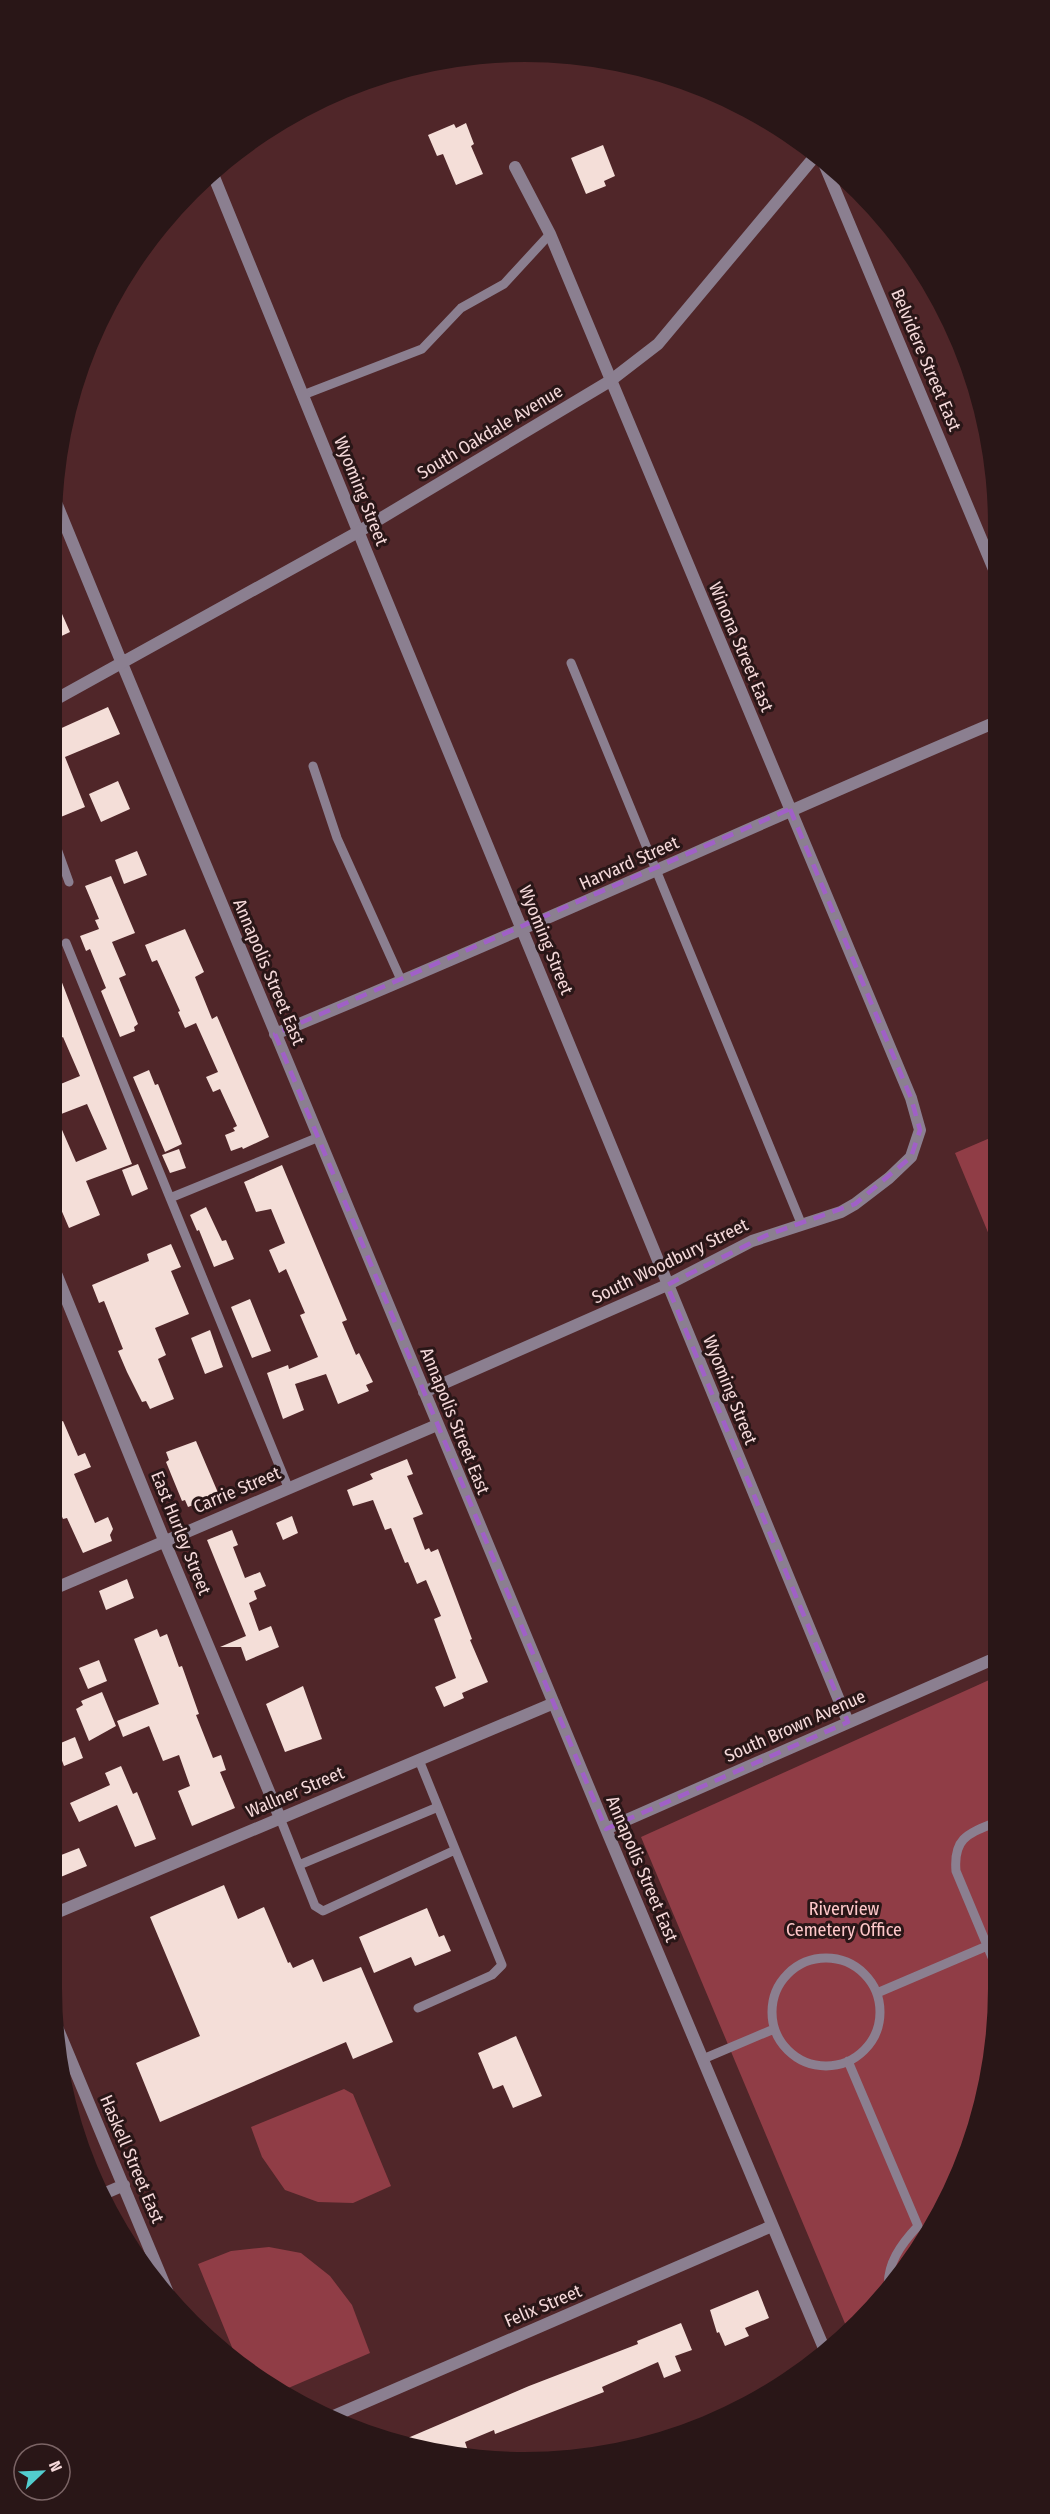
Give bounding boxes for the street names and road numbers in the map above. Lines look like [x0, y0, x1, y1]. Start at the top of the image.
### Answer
street label: Belvidere Street East [886, 286, 966, 434]
street label: South Oakdale Avenue [413, 380, 567, 484]
street label: Wyoming Street [329, 433, 393, 549]
street label: Winona Street East [704, 579, 778, 715]
street label: Harvard Street [576, 831, 682, 895]
street label: Wyoming Street [514, 882, 578, 998]
street label: Annapolis Street East [228, 896, 310, 1048]
street label: South Woodbury Street [588, 1214, 752, 1308]
street label: Wyoming Street [698, 1332, 762, 1448]
street label: Annapolis Street East [415, 1344, 495, 1498]
street label: Carrie Street [190, 1462, 284, 1518]
street label: East Hurley Street [146, 1468, 216, 1598]
street label: South Brown Avenue [721, 1685, 869, 1767]
street label: Wallner Street [243, 1761, 347, 1822]
street label: Annapolis Street East [601, 1793, 683, 1945]
street label: Haskell Street East [95, 2092, 169, 2227]
street label: Felix Street [501, 2280, 585, 2332]

